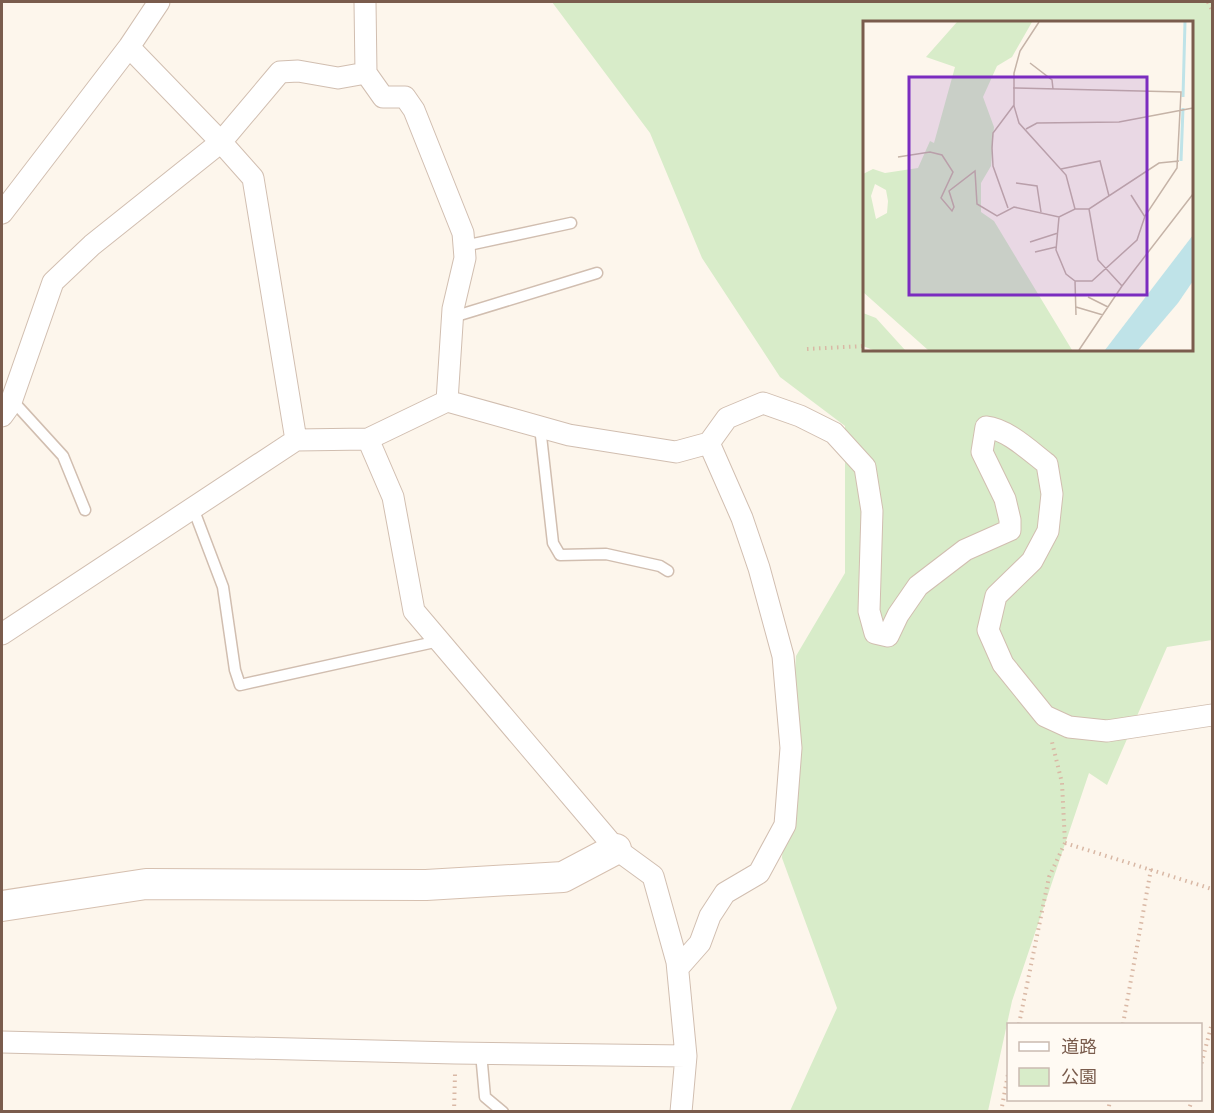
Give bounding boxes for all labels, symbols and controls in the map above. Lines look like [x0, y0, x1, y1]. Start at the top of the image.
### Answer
inset map [863, 21, 1193, 351]
legend [1007, 1023, 1202, 1101]
text: 道路 [1061, 1035, 1097, 1060]
text: 公園 [1061, 1065, 1097, 1090]

